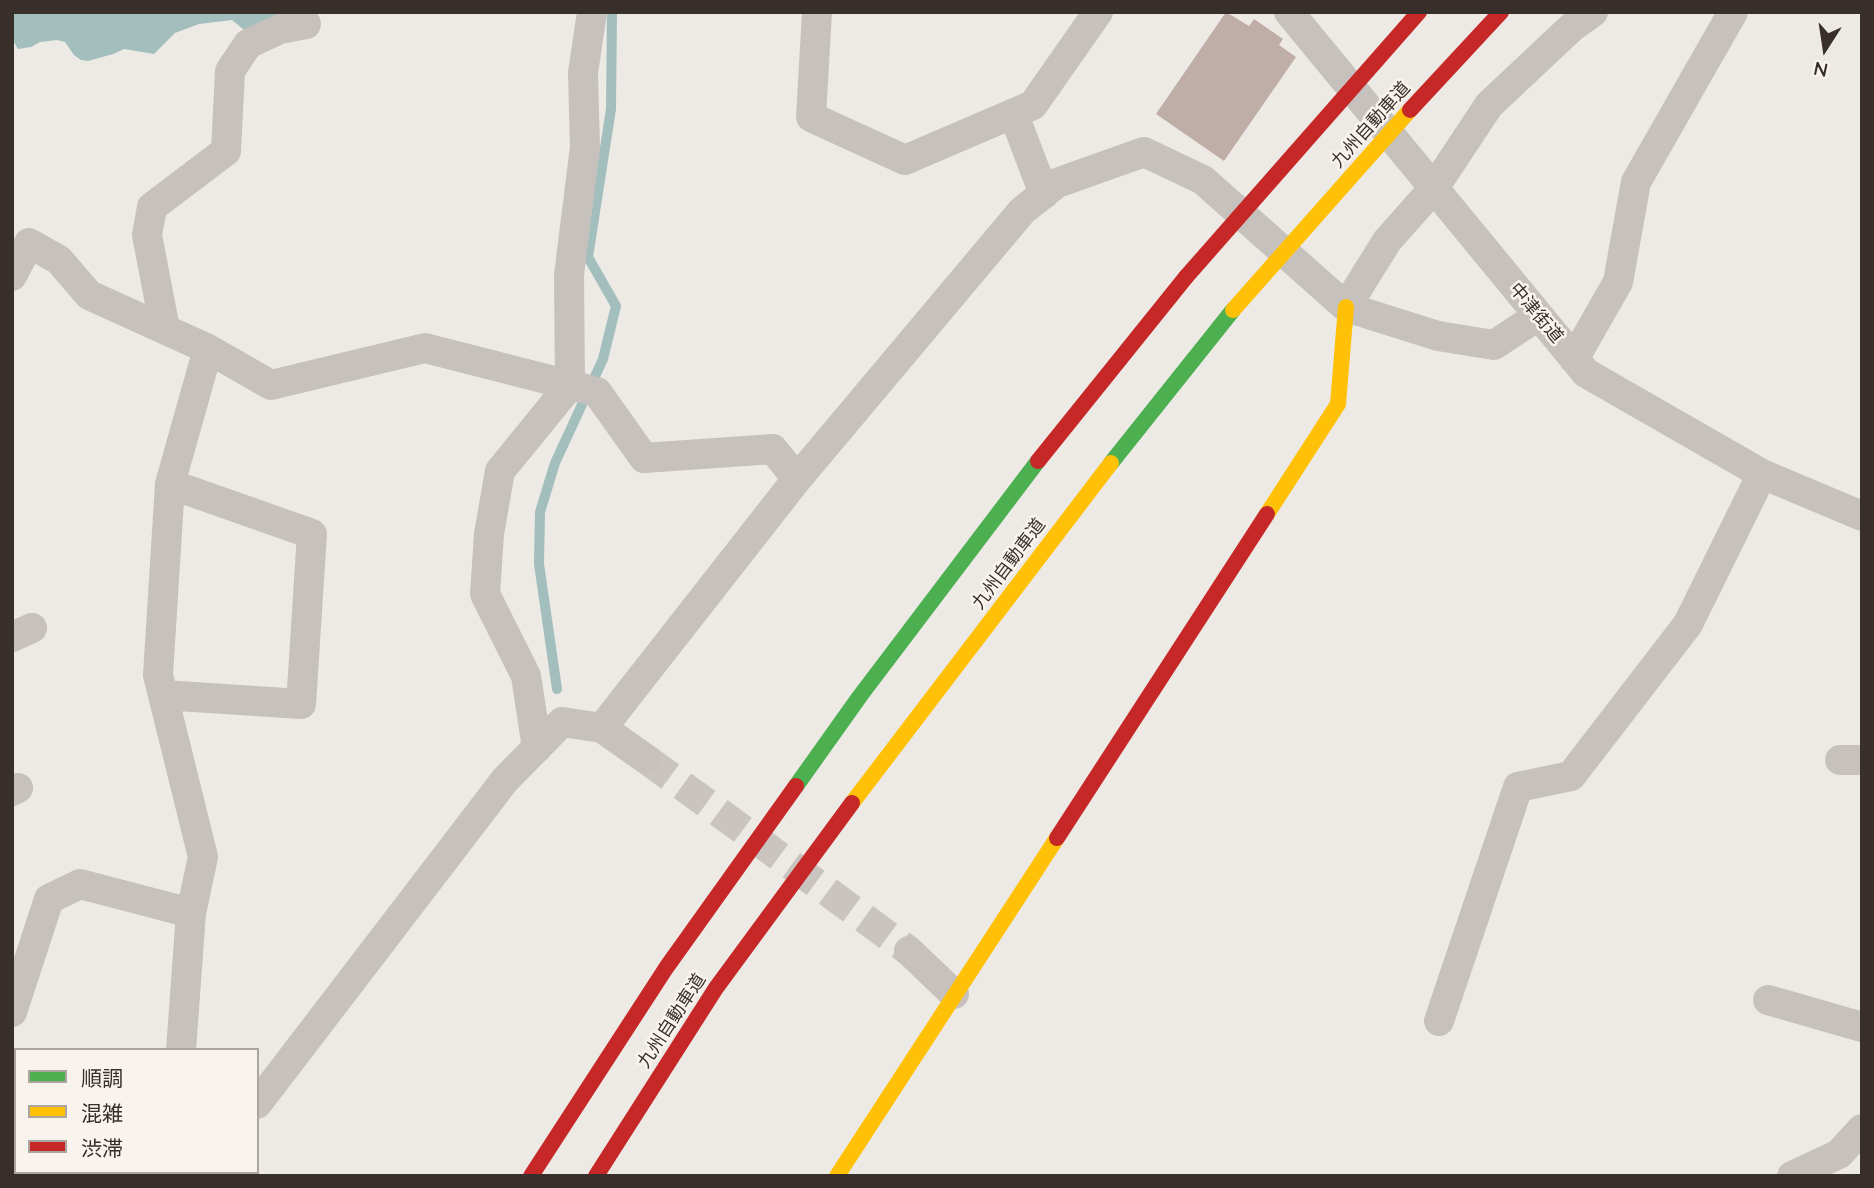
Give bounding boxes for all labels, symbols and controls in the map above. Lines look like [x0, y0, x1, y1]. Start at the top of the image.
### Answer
north arrow [1790, 14, 1860, 84]
text: N [1811, 56, 1830, 83]
street label: 九州自動車道 [1327, 78, 1415, 172]
street label: 中津街道 [1505, 278, 1567, 348]
street label: 九州自動車道 [968, 514, 1050, 614]
street label: 九州自動車道 [634, 970, 710, 1072]
legend [14, 1048, 259, 1174]
text: 順調 [81, 1065, 123, 1091]
text: 混雑 [81, 1100, 123, 1126]
text: 渋滞 [81, 1135, 123, 1161]

